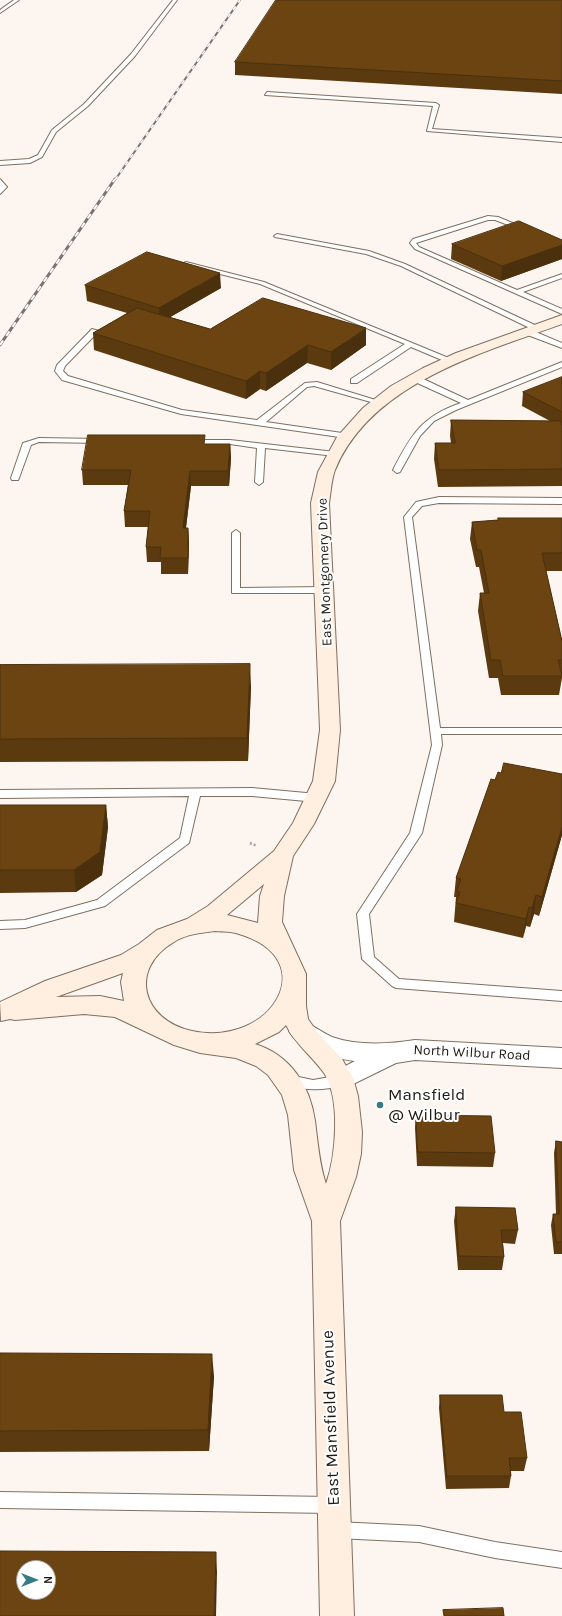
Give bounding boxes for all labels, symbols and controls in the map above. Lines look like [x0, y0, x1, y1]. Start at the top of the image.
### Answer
street label: East Montgomery Drive [314, 498, 336, 646]
street label: North Wilbur Road [413, 1042, 531, 1064]
place label: Mansfield @ Wilbur [388, 1085, 465, 1125]
marker: Mansfield @ Wilbur [375, 1100, 385, 1110]
street label: East Mansfield Avenue [318, 1330, 344, 1506]
north arrow [16, 1560, 56, 1600]
text: N [41, 1576, 54, 1584]

